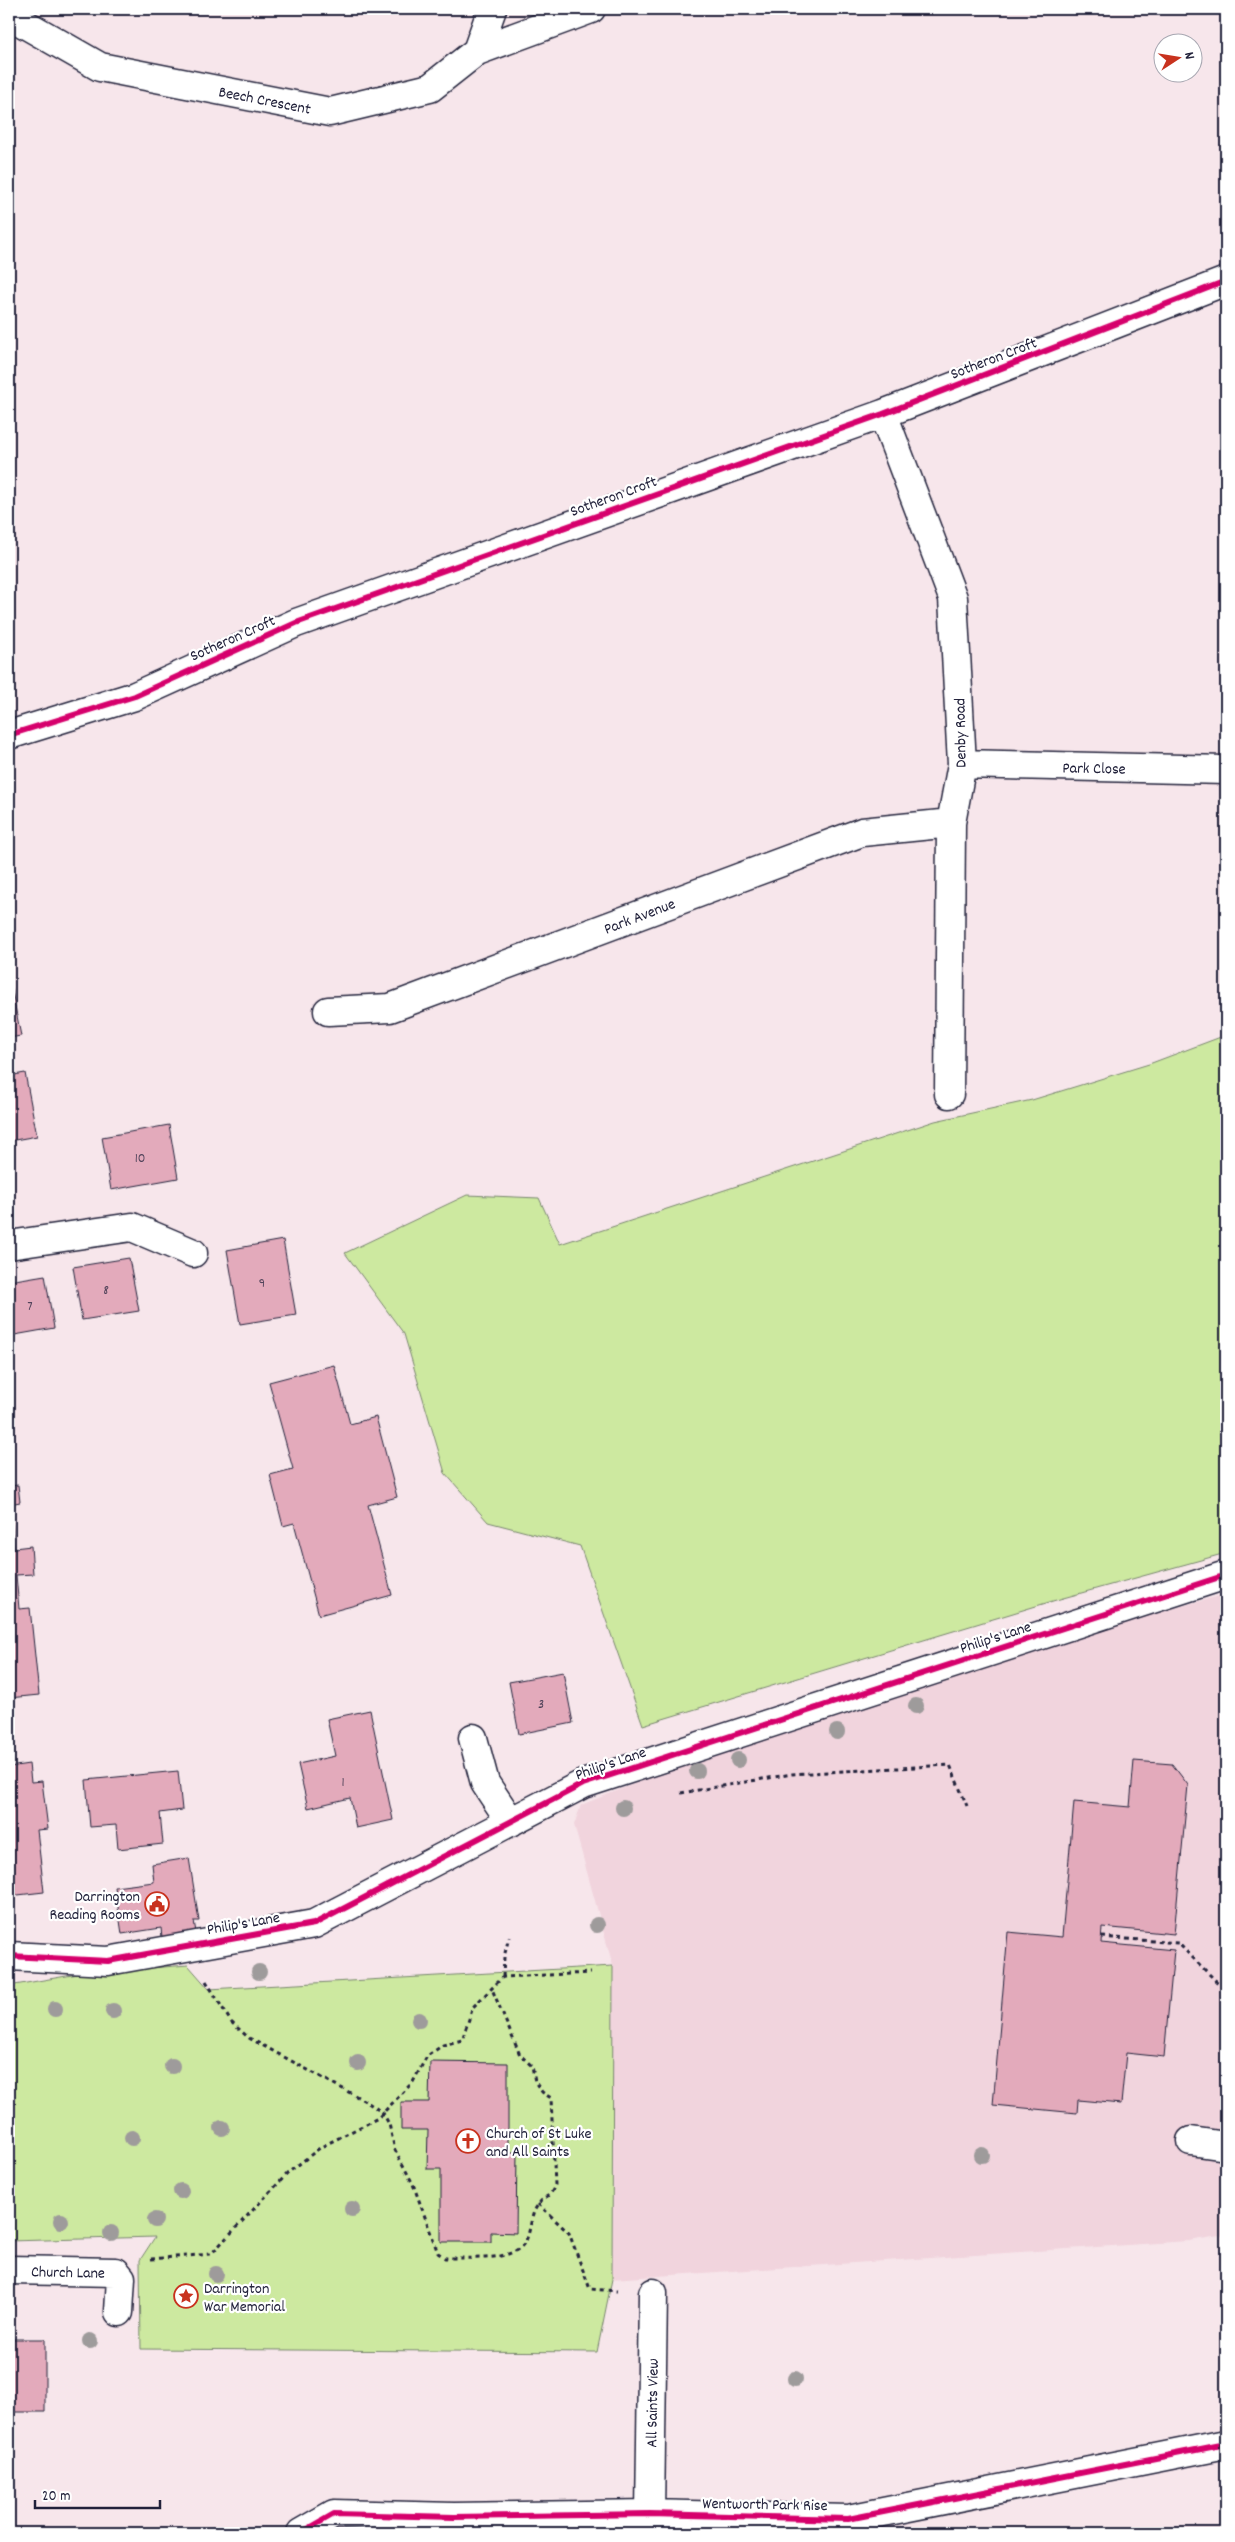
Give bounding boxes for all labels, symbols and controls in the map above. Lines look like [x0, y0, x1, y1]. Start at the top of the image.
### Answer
north arrow [1152, 32, 1202, 82]
text: N [1178, 50, 1199, 61]
street label: Beech Crescent [216, 81, 313, 122]
street label: Sotheron Croft [947, 332, 1041, 386]
street label: Sotheron Croft [567, 471, 661, 524]
street label: Sotheron Croft [187, 610, 279, 668]
street label: Denby Road [949, 698, 974, 768]
street label: Park Close [1062, 757, 1126, 782]
street label: Park Avenue [601, 893, 679, 941]
house number: 10 [135, 1149, 145, 1169]
house number: 9 [259, 1274, 265, 1294]
house number: 8 [103, 1281, 109, 1301]
house number: 7 [27, 1297, 33, 1317]
street label: Philip's Lane [957, 1616, 1034, 1661]
house number: 3 [538, 1695, 544, 1715]
street label: Philip's Lane [572, 1741, 649, 1787]
house number: 1 [341, 1773, 345, 1793]
place label: Darrington Reading Rooms [49, 1886, 140, 1927]
public building icon: Darrington Reading Rooms [144, 1891, 170, 1917]
street label: Philip's Lane [205, 1907, 282, 1942]
place label: Church of St Luke and All Saints [486, 2123, 592, 2164]
church icon: Church of St Luke and All Saints [455, 2128, 481, 2154]
street label: Church Lane [31, 2261, 105, 2286]
place label: Darrington War Memorial [204, 2278, 285, 2319]
place icon: Darrington War Memorial [173, 2283, 199, 2309]
street label: All Saints View [641, 2358, 666, 2448]
scale bar [35, 2477, 160, 2509]
text: 20 m [42, 2486, 70, 2508]
street label: Wentworth Park Rise [702, 2493, 828, 2518]

